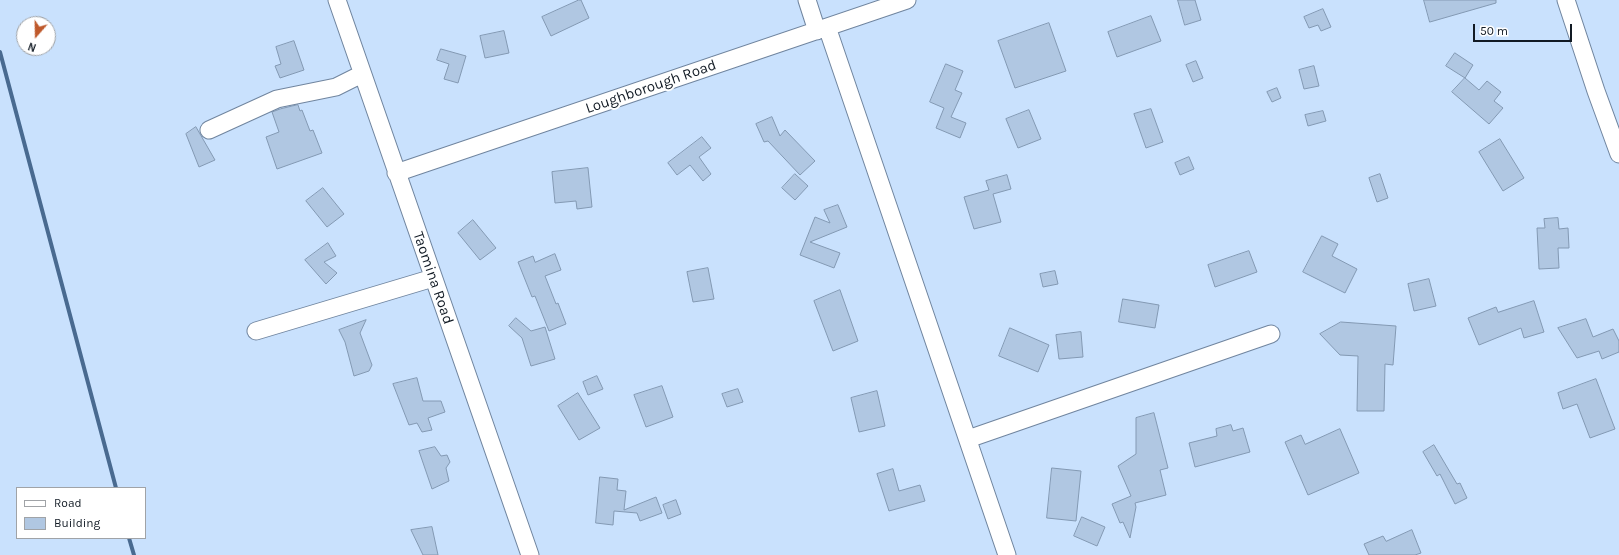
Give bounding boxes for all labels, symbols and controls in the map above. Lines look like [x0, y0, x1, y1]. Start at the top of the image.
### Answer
north arrow [16, 16, 56, 56]
scale bar [1475, 16, 1574, 42]
text: 50 m [1480, 24, 1508, 38]
text: N [26, 39, 38, 54]
street label: Loughborough Road [583, 56, 719, 118]
street label: Taomina Road [409, 229, 457, 327]
legend [16, 487, 146, 539]
text: Road [54, 496, 82, 510]
text: Building [54, 516, 100, 530]

